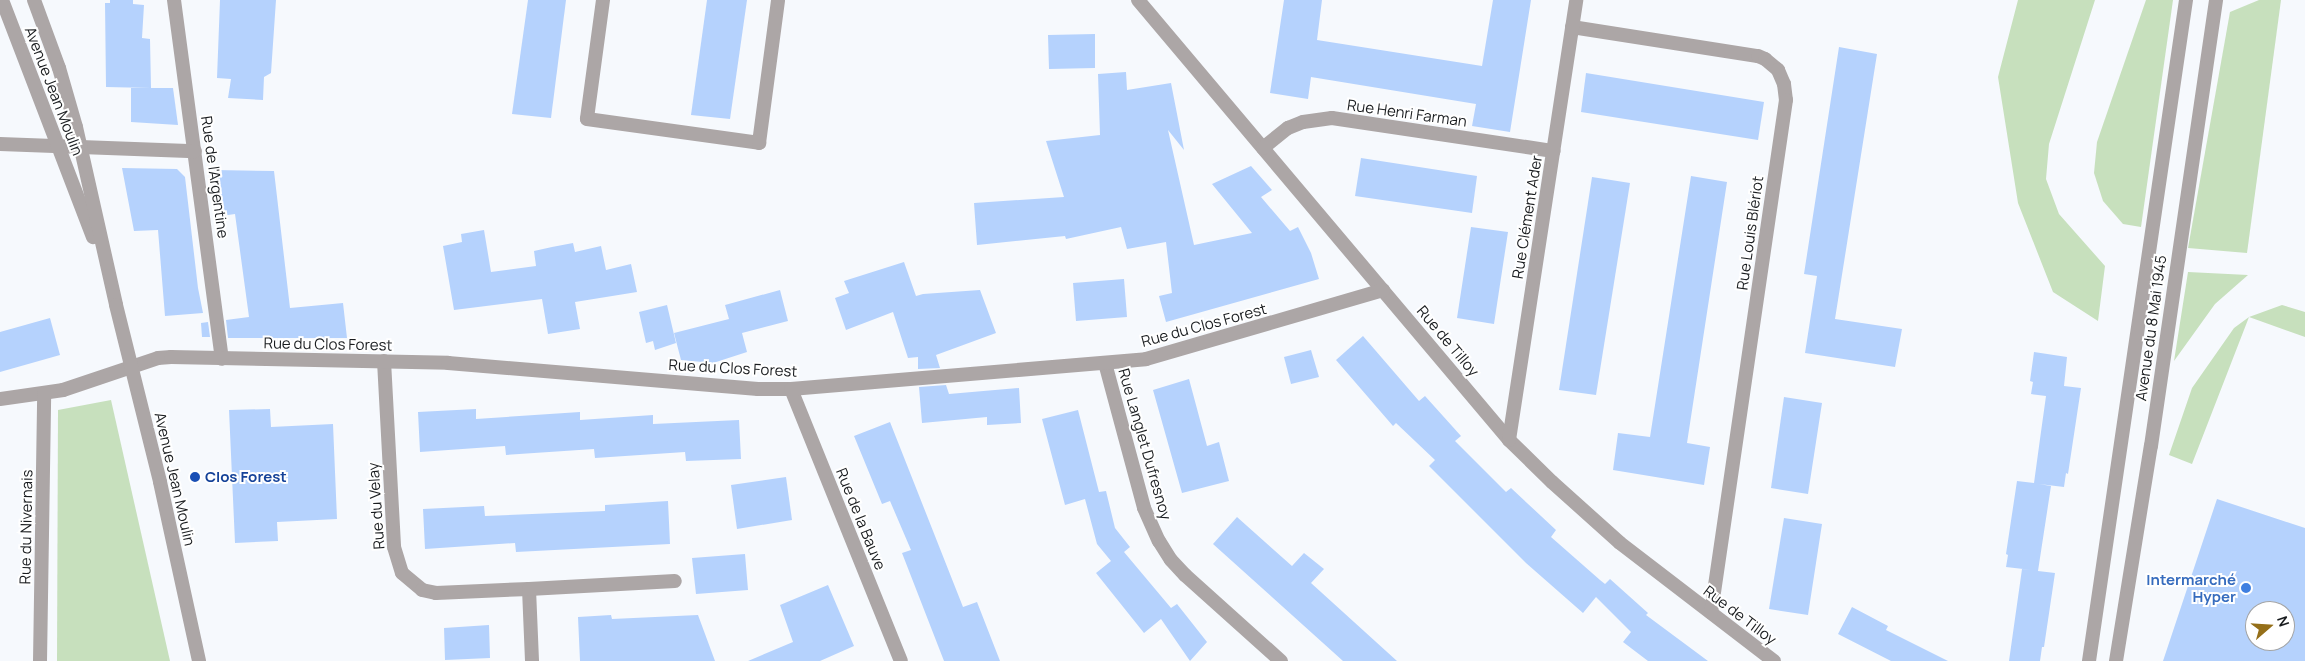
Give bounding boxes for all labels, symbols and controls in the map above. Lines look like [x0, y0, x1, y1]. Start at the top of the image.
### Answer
street label: Avenue Jean Moulin [21, 24, 87, 158]
street label: Rue Henri Farman [1346, 96, 1468, 130]
street label: Rue de l'Argentine [198, 115, 232, 239]
street label: Rue Clément Ader [1508, 154, 1546, 280]
street label: Rue Louis Blériot [1733, 175, 1767, 291]
street label: Avenue du 8 Mai 1945 [2132, 254, 2170, 402]
street label: Rue du Clos Forest [1139, 300, 1269, 350]
street label: Rue de Tilloy [1413, 302, 1483, 380]
street label: Rue du Clos Forest [263, 334, 393, 354]
street label: Rue du Clos Forest [668, 356, 798, 380]
street label: Rue Langlet Dufresnoy [1115, 366, 1175, 522]
street label: Avenue Jean Moulin [151, 410, 199, 548]
street label: Rue du Velay [364, 462, 388, 550]
street label: Rue de la Bauve [832, 465, 890, 573]
place label: Clos Forest [205, 468, 287, 486]
street label: Rue du Nivernais [16, 469, 36, 585]
marker: Clos Forest [189, 471, 201, 483]
place label: Intermarché Hyper [2146, 570, 2236, 605]
street label: Rue de Tilloy [1700, 582, 1780, 648]
marker: Intermarché Hyper [2240, 582, 2252, 594]
north arrow [2245, 601, 2295, 651]
text: N [2273, 613, 2294, 629]

